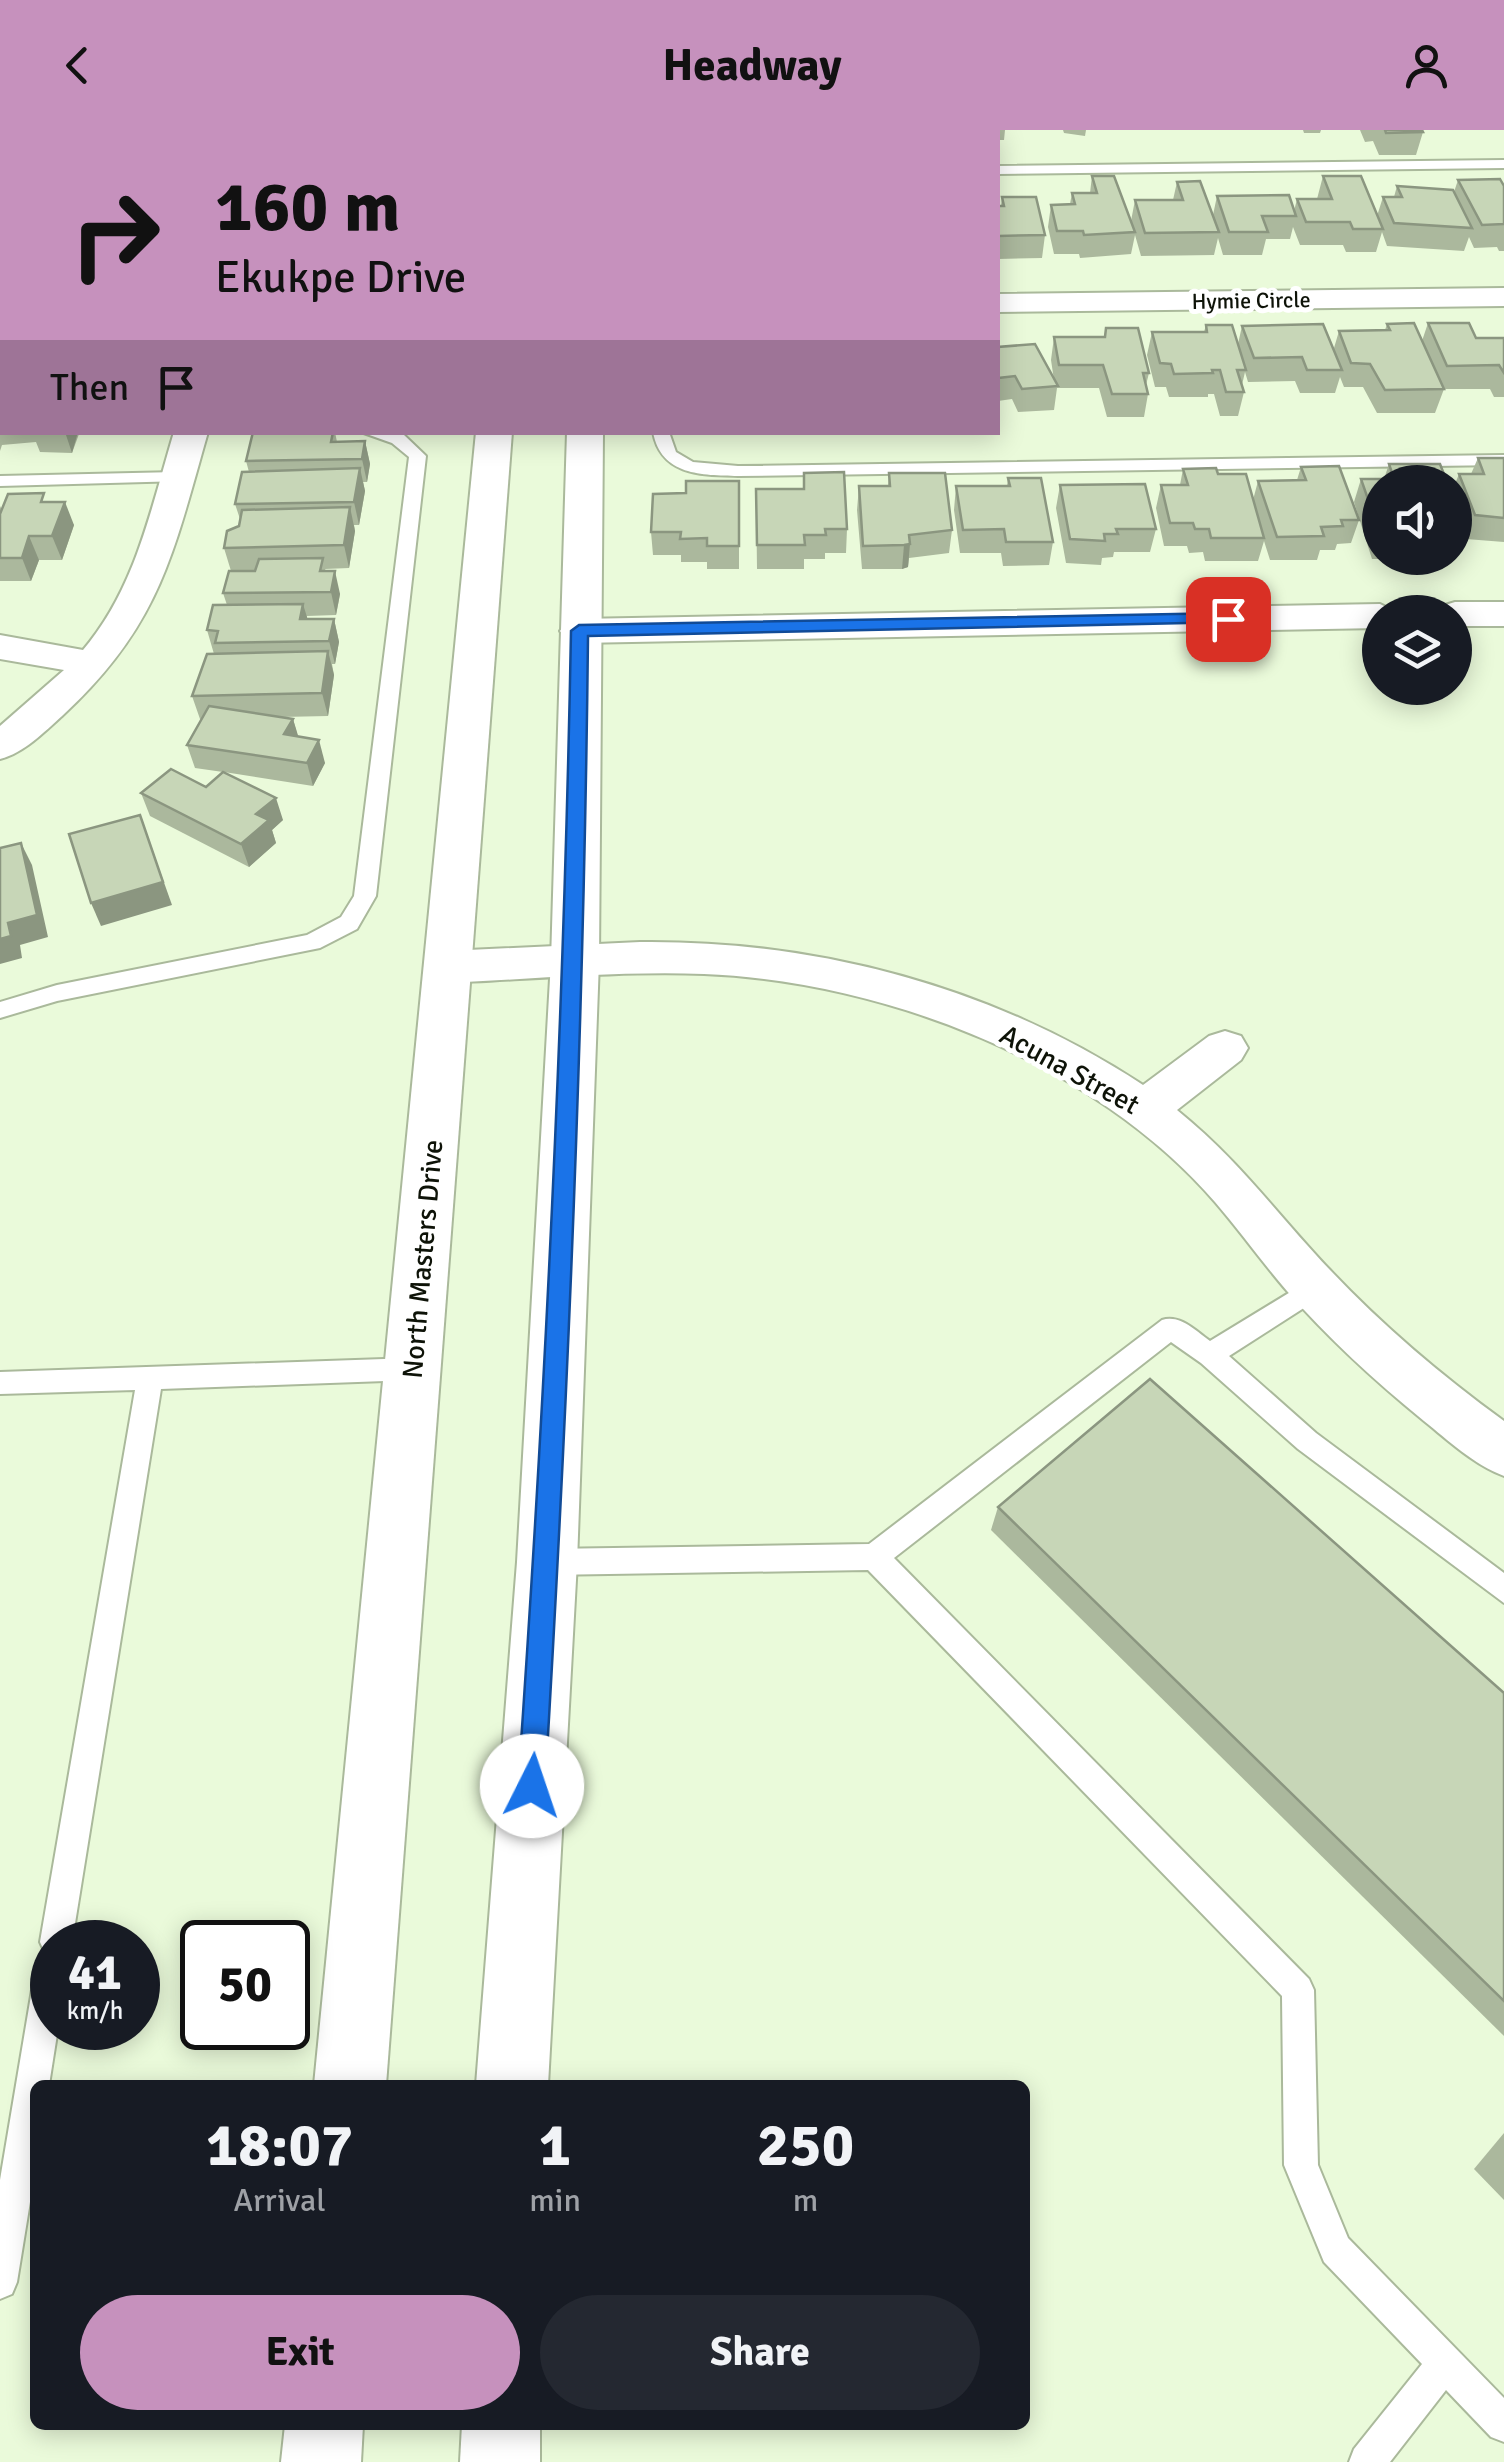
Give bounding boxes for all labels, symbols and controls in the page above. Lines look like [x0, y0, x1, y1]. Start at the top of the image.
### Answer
icon: back [50, 38, 105, 93]
text: Headway [662, 38, 842, 93]
icon: person [1399, 38, 1454, 93]
text: 160 m [215, 164, 400, 250]
icon: right [50, 170, 180, 300]
text: Ekukpe Drive [215, 250, 466, 305]
street label: Hymie Circle [1191, 286, 1311, 315]
icon: arrive [149, 360, 204, 415]
text: Then [50, 364, 129, 411]
map controls [1362, 465, 1472, 705]
button: sound [1362, 465, 1472, 575]
pin [1186, 577, 1271, 662]
icon: arrive [1201, 592, 1256, 647]
button: layers [1362, 595, 1472, 705]
street label: Acuna Street [994, 1018, 1145, 1122]
street label: North Masters Drive [396, 1138, 450, 1380]
position arrow [480, 1734, 584, 1838]
speed limit sign: 50 [180, 1920, 310, 2050]
text: 41 [68, 1942, 122, 2004]
text: km/h [67, 1995, 123, 2026]
text: 18:07 [206, 2109, 353, 2183]
text: 1 [539, 2109, 571, 2183]
text: 250 [757, 2109, 854, 2183]
text: Arrival [234, 2181, 326, 2220]
text: min [529, 2181, 581, 2220]
text: m [793, 2181, 818, 2220]
button: Exit [80, 2295, 520, 2410]
button: Share [540, 2295, 980, 2410]

